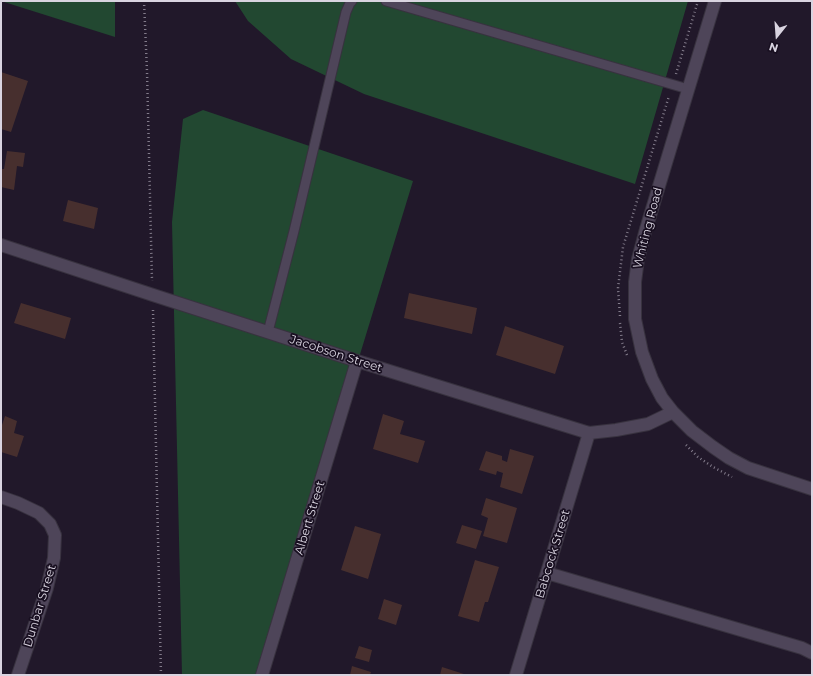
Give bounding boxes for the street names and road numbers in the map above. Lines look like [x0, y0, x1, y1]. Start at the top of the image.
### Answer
street label: Whiting Road [630, 186, 666, 270]
street label: Jacobson Street [288, 332, 384, 376]
street label: Albert Street [292, 479, 328, 557]
street label: Babcock Street [533, 508, 573, 600]
street label: Dunbar Street [21, 563, 59, 649]

